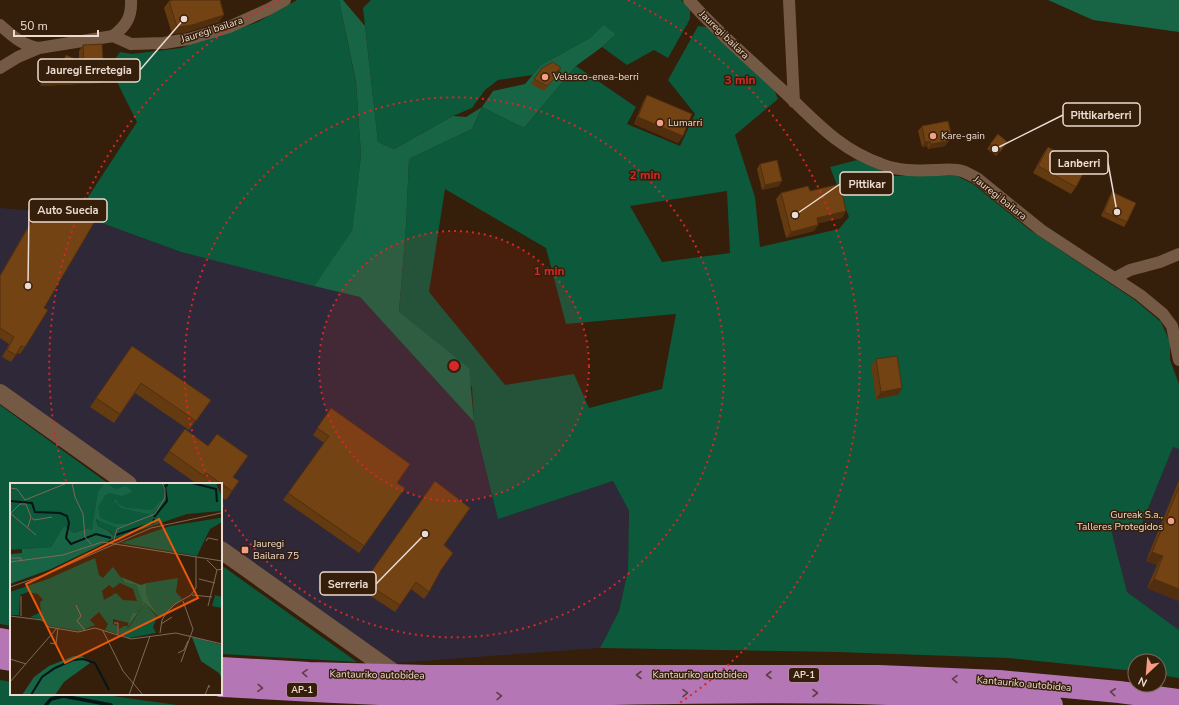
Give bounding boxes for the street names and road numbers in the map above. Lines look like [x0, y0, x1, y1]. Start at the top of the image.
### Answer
street label: Jauregi bailara [695, 7, 752, 62]
street label: Jauregi bailara [178, 13, 245, 47]
street label: Jauregi bailara [970, 172, 1030, 223]
street label: Kantauriko autobidea [329, 667, 425, 683]
street label: Kantauriko autobidea [652, 668, 748, 682]
road number: AP-1 [789, 668, 819, 682]
street label: Kantauriko autobidea [976, 673, 1072, 695]
road number: AP-1 [287, 683, 317, 697]

